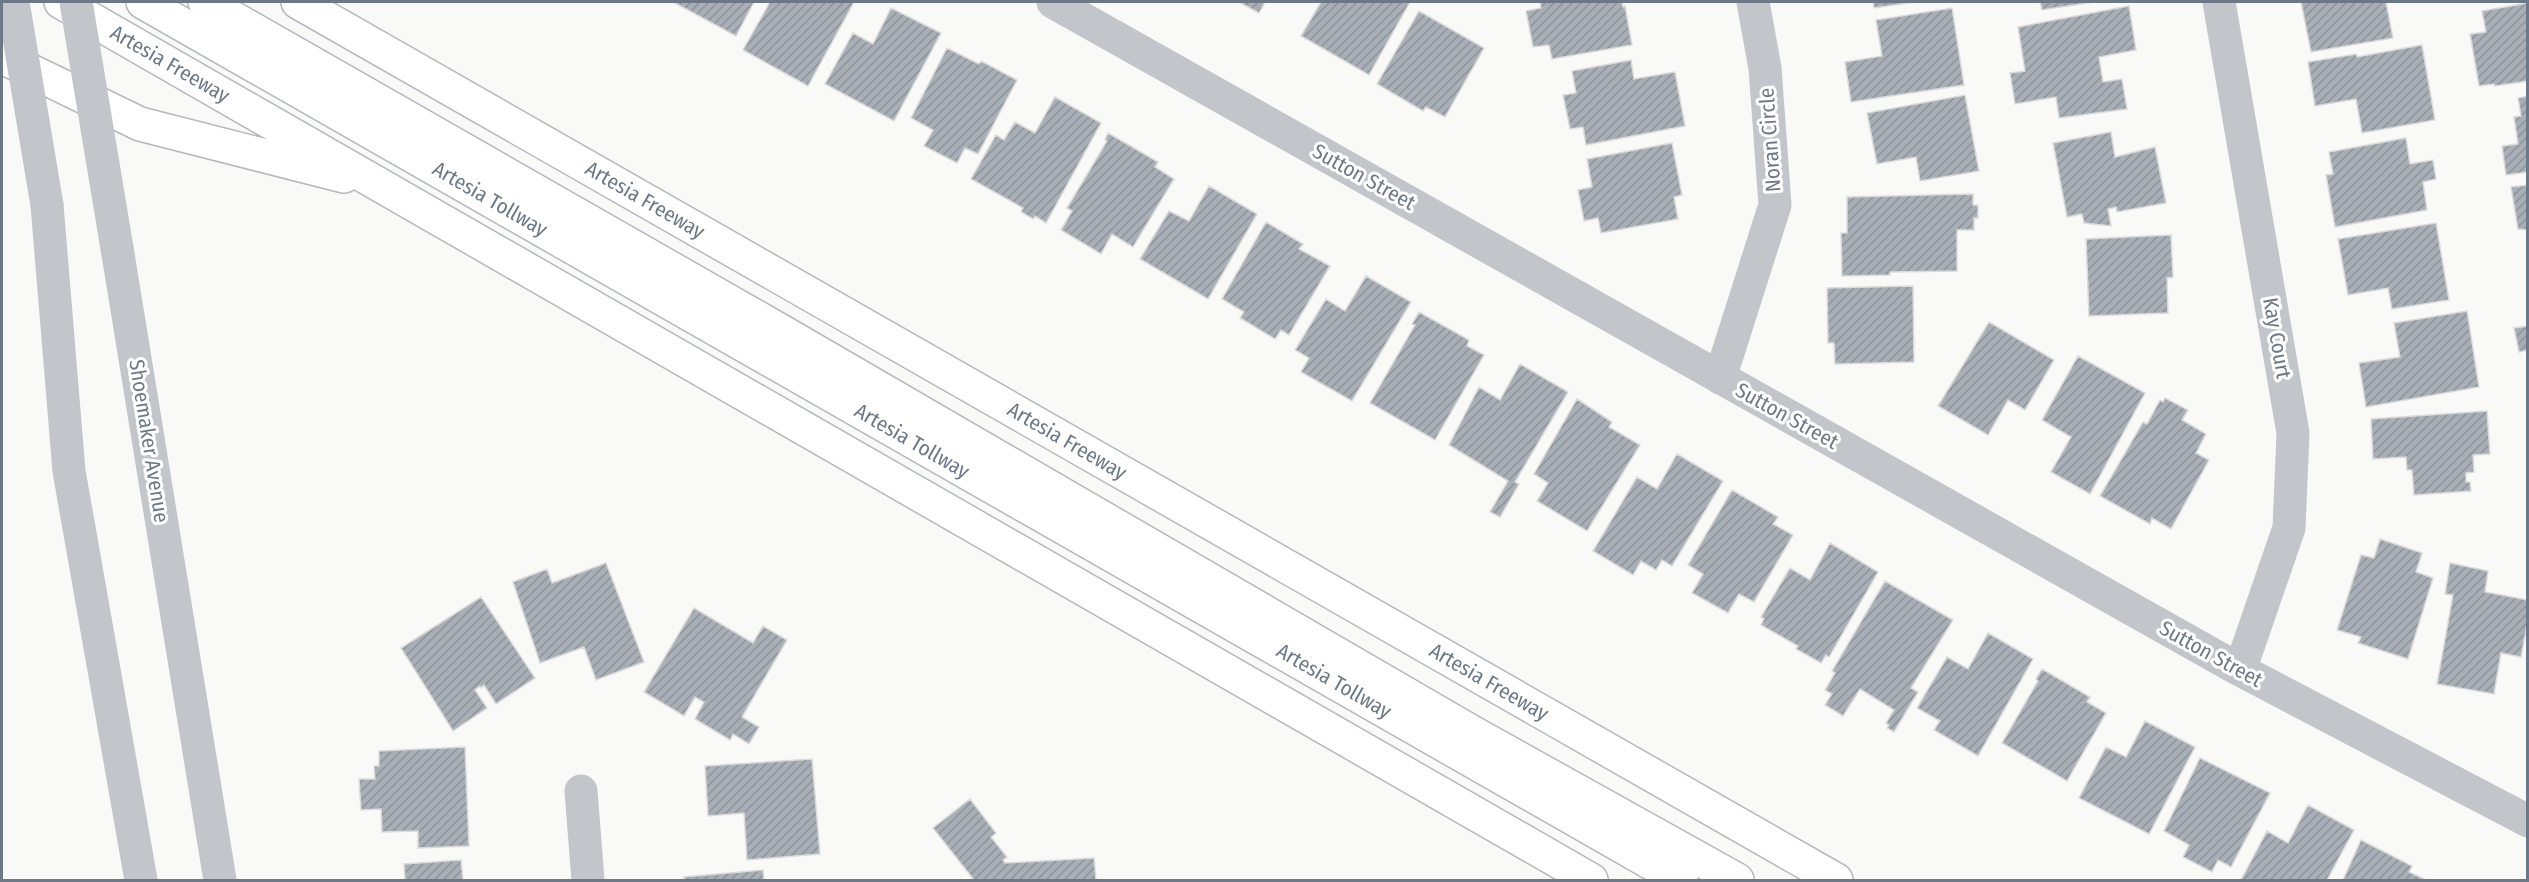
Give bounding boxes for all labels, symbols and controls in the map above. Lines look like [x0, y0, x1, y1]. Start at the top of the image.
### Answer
street label: Artesia Freeway [106, 19, 235, 109]
street label: Noran Circle [1753, 87, 1787, 193]
street label: Sutton Street [1308, 138, 1420, 216]
street label: Artesia Freeway [581, 155, 710, 245]
street label: Artesia Tollway [428, 156, 553, 243]
street label: Kay Court [2257, 296, 2297, 381]
street label: Shoemaker Avenue [123, 358, 175, 524]
street label: Sutton Street [1731, 377, 1843, 455]
street label: Artesia Freeway [1003, 396, 1132, 486]
street label: Artesia Tollway [850, 398, 975, 485]
street label: Sutton Street [2155, 615, 2267, 693]
street label: Artesia Freeway [1425, 637, 1554, 727]
street label: Artesia Tollway [1272, 638, 1397, 725]

